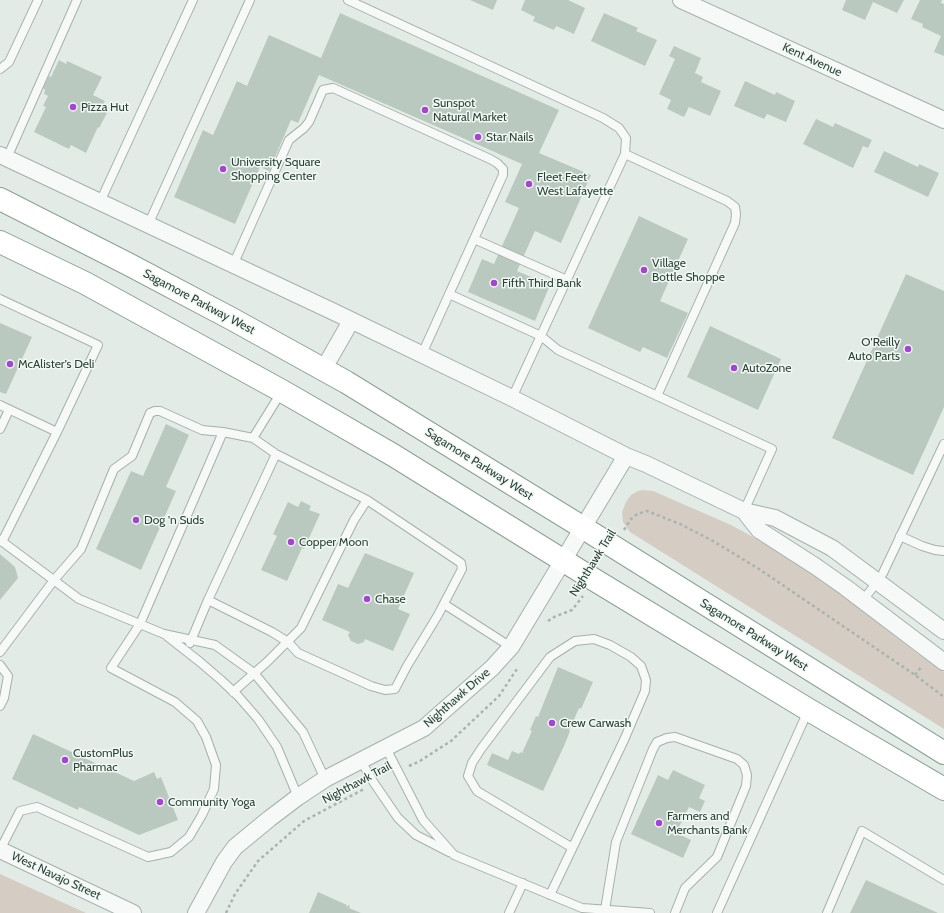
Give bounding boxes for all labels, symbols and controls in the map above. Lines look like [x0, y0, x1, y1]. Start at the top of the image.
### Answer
street label: Kent Avenue [780, 40, 844, 80]
place label: Sunspot Natural Market [433, 96, 507, 124]
place label: Pizza Hut [81, 100, 129, 114]
marker: Pizza Hut [68, 102, 78, 112]
marker: Sunspot Natural Market [420, 105, 430, 115]
place label: Star Nails [486, 130, 534, 144]
marker: Star Nails [473, 132, 483, 142]
place label: University Square Shopping Center [231, 155, 320, 183]
marker: University Square Shopping Center [218, 164, 228, 174]
place label: Fleet Feet West Lafayette [537, 170, 613, 198]
marker: Fleet Feet West Lafayette [524, 179, 534, 189]
place label: Village Bottle Shoppe [652, 256, 725, 284]
marker: Village Bottle Shoppe [639, 265, 649, 275]
street label: Sagamore Parkway West [141, 266, 257, 338]
place label: Fifth Third Bank [502, 276, 581, 290]
marker: Fifth Third Bank [489, 278, 499, 288]
place label: O'Reilly Auto Parts [848, 335, 900, 363]
marker: O'Reilly Auto Parts [903, 344, 913, 354]
place label: McAlister's Deli [18, 357, 94, 371]
marker: McAlister's Deli [5, 359, 15, 369]
place label: AutoZone [742, 361, 791, 375]
marker: AutoZone [729, 363, 739, 373]
street label: Sagamore Parkway West [422, 425, 536, 503]
place label: Dog 'n Suds [144, 513, 204, 527]
marker: Dog 'n Suds [131, 515, 141, 525]
street label: Nighthawk Trail [567, 527, 619, 599]
place label: Copper Moon [299, 535, 368, 549]
marker: Copper Moon [286, 537, 296, 547]
place label: Chase [375, 592, 406, 606]
marker: Chase [362, 594, 372, 604]
street label: Sagamore Parkway West [697, 596, 811, 674]
street label: Nighthawk Drive [421, 665, 493, 731]
place label: Crew Carwash [560, 716, 631, 730]
marker: Crew Carwash [547, 718, 557, 728]
place label: CustomPlus Pharmac [73, 746, 133, 774]
marker: CustomPlus Pharmac [60, 755, 70, 765]
street label: Nighthawk Trail [320, 759, 394, 807]
place label: Community Yoga [168, 795, 255, 809]
marker: Community Yoga [155, 797, 165, 807]
place label: Farmers and Merchants Bank [667, 809, 747, 837]
marker: Farmers and Merchants Bank [654, 818, 664, 828]
street label: West Navajo Street [9, 849, 103, 903]

